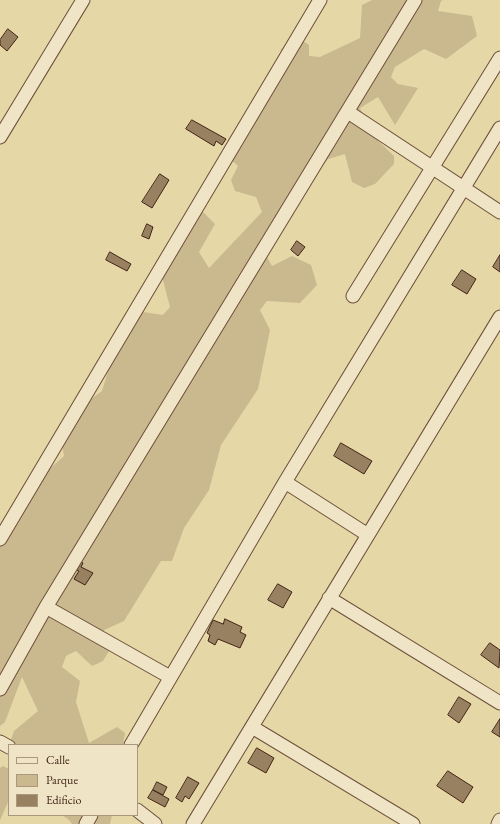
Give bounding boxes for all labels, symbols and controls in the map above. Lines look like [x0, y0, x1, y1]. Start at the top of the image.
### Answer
legend [8, 744, 138, 816]
text: Calle [46, 752, 70, 768]
text: Parque [46, 772, 78, 788]
text: Edificio [46, 792, 81, 808]

